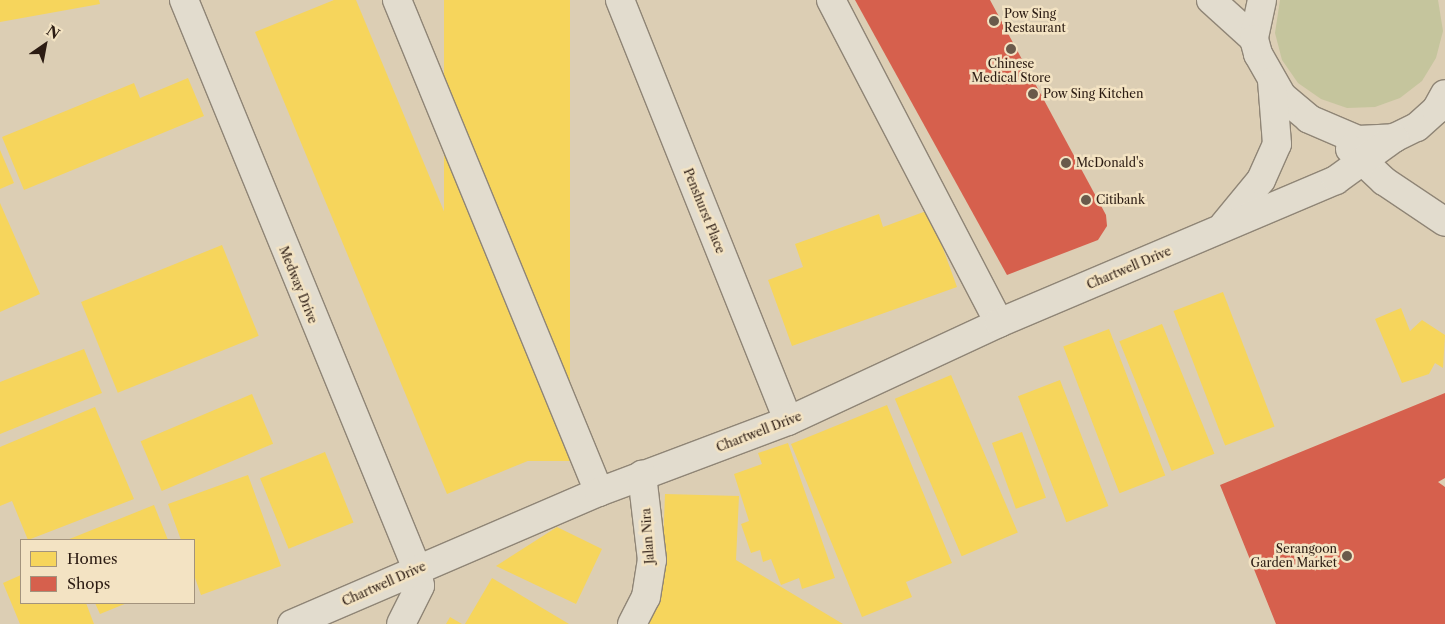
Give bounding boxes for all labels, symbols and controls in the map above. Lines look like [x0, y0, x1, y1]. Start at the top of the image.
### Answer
place label: Pow Sing Restaurant [1004, 7, 1066, 35]
marker: Pow Sing Restaurant [988, 15, 1000, 27]
north arrow [20, 20, 70, 70]
text: N [43, 22, 63, 43]
marker: Chinese Medical Store [1005, 43, 1017, 55]
place label: Chinese Medical Store [971, 57, 1051, 85]
place label: Pow Sing Kitchen [1043, 87, 1144, 101]
marker: Pow Sing Kitchen [1027, 88, 1039, 100]
place label: McDonald's [1076, 156, 1144, 170]
marker: McDonald's [1060, 157, 1072, 169]
street label: Penshurst Place [680, 166, 728, 256]
place label: Citibank [1096, 193, 1145, 207]
marker: Citibank [1080, 194, 1092, 206]
street label: Medway Drive [276, 244, 320, 326]
street label: Chartwell Drive [1085, 244, 1173, 292]
street label: Chartwell Drive [714, 409, 804, 455]
street label: Jalan Nira [639, 508, 657, 564]
legend [20, 539, 195, 604]
place label: Serangoon Garden Market [1251, 542, 1337, 570]
text: Homes [67, 549, 118, 568]
marker: Serangoon Garden Market [1341, 550, 1353, 562]
street label: Chartwell Drive [340, 559, 428, 609]
text: Shops [67, 574, 110, 593]

